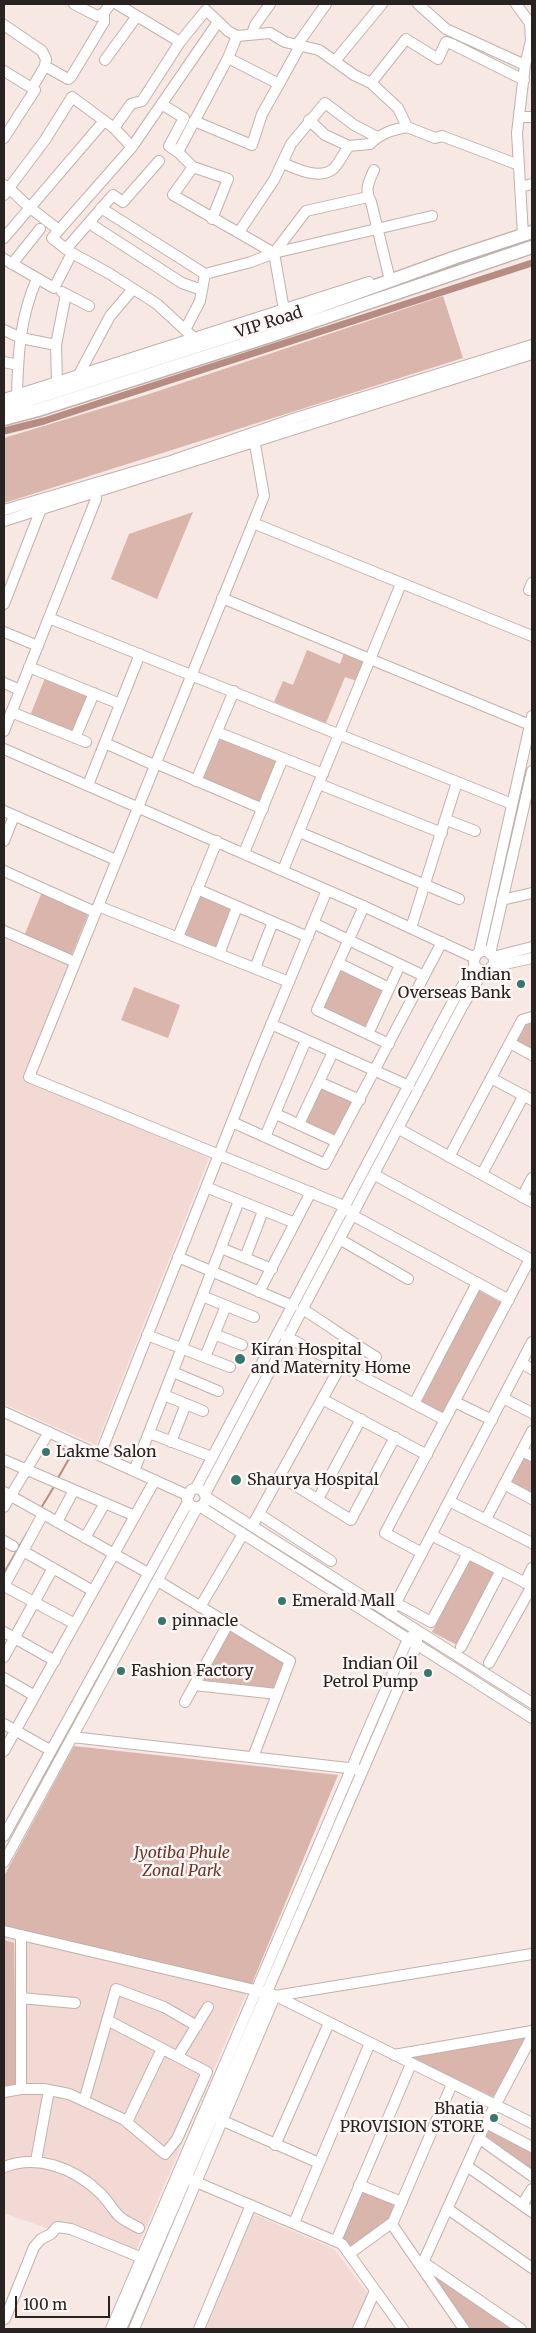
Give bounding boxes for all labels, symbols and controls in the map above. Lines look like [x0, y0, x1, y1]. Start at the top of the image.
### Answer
street label: VIP Road [233, 303, 305, 343]
place label: Indian Overseas Bank [398, 965, 511, 1003]
marker: Indian Overseas Bank [515, 978, 527, 990]
place label: Kiran Hospital and Maternity Home [251, 1340, 411, 1378]
marker: Kiran Hospital and Maternity Home [233, 1352, 247, 1366]
place label: Lakme Salon [56, 1442, 156, 1462]
marker: Lakme Salon [40, 1446, 52, 1458]
place label: Shaurya Hospital [247, 1470, 379, 1490]
marker: Shaurya Hospital [229, 1473, 243, 1487]
place label: Emerald Mall [292, 1591, 395, 1611]
marker: Emerald Mall [276, 1595, 288, 1607]
place label: pinnacle [172, 1611, 238, 1631]
marker: pinnacle [156, 1615, 168, 1627]
place label: Indian Oil Petrol Pump [323, 1654, 418, 1692]
place label: Fashion Factory [131, 1661, 253, 1681]
marker: Fashion Factory [115, 1665, 127, 1677]
marker: Indian Oil Petrol Pump [422, 1667, 434, 1679]
park label: Jyotiba Phule Zonal Park [134, 1843, 230, 1881]
place label: Bhatia PROVISION STORE [340, 2099, 484, 2137]
marker: Bhatia PROVISION STORE [488, 2112, 500, 2124]
scale bar [18, 2286, 112, 2318]
text: 100 m [23, 2295, 67, 2314]

